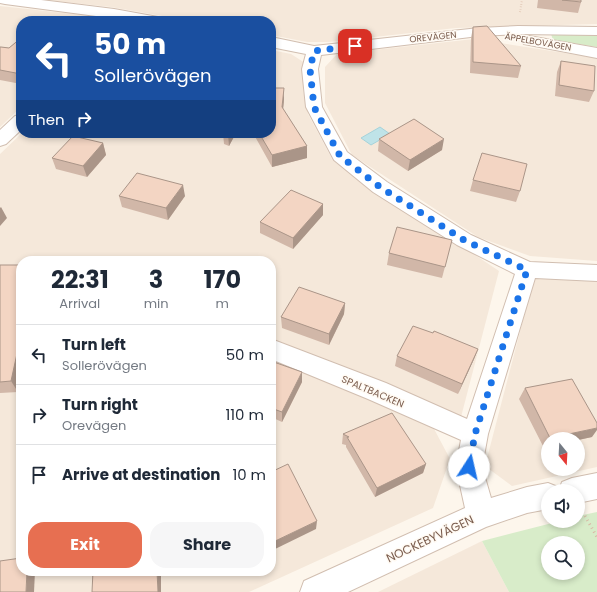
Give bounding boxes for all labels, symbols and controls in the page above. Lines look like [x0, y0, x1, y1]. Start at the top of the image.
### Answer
text: 50 m [94, 25, 166, 64]
pin [338, 29, 372, 63]
street label: OREVÄGEN [409, 29, 457, 45]
street label: ÄPPELBOVÄGEN [504, 30, 572, 54]
icon: left [28, 32, 80, 84]
icon: arrive [344, 35, 366, 57]
text: Sollerövägen [94, 63, 211, 88]
icon: right [73, 108, 95, 130]
text: Then [28, 109, 65, 130]
text: 22:31 [51, 263, 109, 296]
text: 3 [149, 263, 163, 296]
text: 170 [204, 263, 241, 296]
text: Arrival [59, 294, 100, 313]
text: min [144, 294, 169, 313]
text: m [216, 294, 229, 313]
text: Turn left [62, 334, 126, 355]
icon: left [28, 344, 50, 366]
text: 50 m [226, 344, 264, 365]
text: Sollerövägen [62, 356, 147, 375]
street label: SPALTBACKEN [339, 371, 407, 411]
text: Turn right [62, 394, 138, 415]
icon: right [28, 404, 50, 426]
text: 110 m [226, 404, 264, 425]
text: Orevägen [62, 416, 126, 435]
north arrow [541, 432, 585, 476]
map controls [541, 432, 585, 580]
position arrow [448, 446, 490, 488]
icon: arrive [28, 464, 50, 486]
text: Arrive at destination [62, 464, 220, 485]
text: 10 m [232, 464, 266, 485]
button: sound [541, 484, 585, 528]
street label: NOCKEBYVÄGEN [383, 511, 476, 566]
button: Exit [28, 522, 142, 568]
button: Share [150, 522, 264, 568]
button: search [541, 536, 585, 580]

